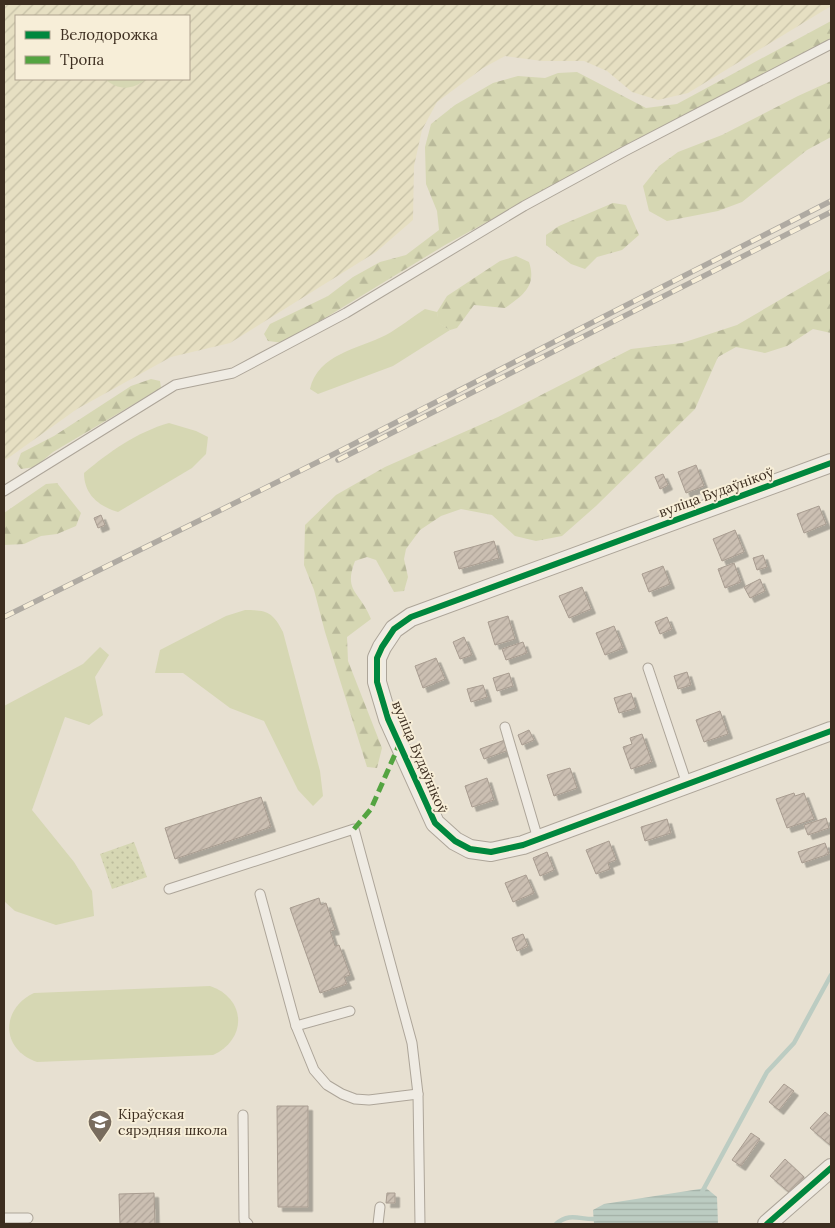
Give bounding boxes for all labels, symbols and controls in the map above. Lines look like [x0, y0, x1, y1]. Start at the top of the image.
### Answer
legend [15, 15, 190, 80]
text: Велодорожка [60, 25, 158, 44]
text: Тропа [60, 50, 105, 69]
street label: вуліца Будаўнікоў [656, 463, 777, 521]
street label: вуліца Будаўнікоў [388, 698, 452, 817]
place label: Кіраўская сярэдняя школа [118, 1105, 228, 1139]
school or university icon: Кіраўская сярэдняя школа [87, 1109, 113, 1143]

